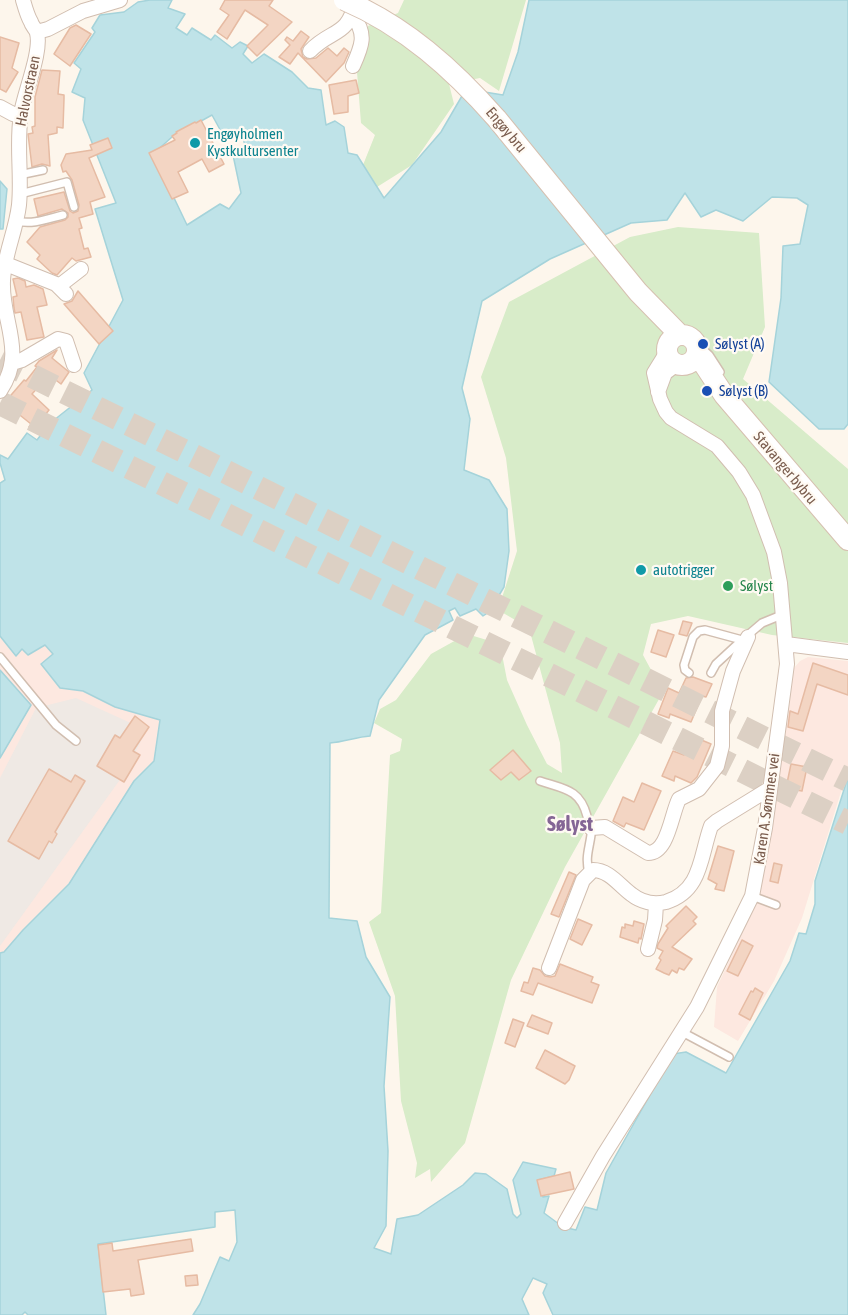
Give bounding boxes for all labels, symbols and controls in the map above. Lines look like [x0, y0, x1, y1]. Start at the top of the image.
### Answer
street label: Halvorstraen [12, 54, 44, 128]
street label: Engøy bru [482, 104, 530, 156]
place label: Engøyholmen Kystkultursenter [207, 125, 298, 160]
marker: Engøyholmen Kystkultursenter [188, 136, 202, 150]
place label: Sølyst (A) [715, 335, 765, 353]
marker: Sølyst (A) [696, 337, 710, 351]
place label: Sølyst (B) [719, 382, 768, 400]
marker: Sølyst (B) [700, 384, 714, 398]
street label: Stavanger bybru [749, 428, 821, 508]
place label: autotrigger [653, 561, 714, 579]
marker: autotrigger [634, 563, 648, 577]
place label: Sølyst [740, 577, 773, 595]
marker: Sølyst [721, 579, 735, 593]
street label: Karen A. Sømmes vei [750, 752, 784, 866]
district label: Sølyst [547, 811, 593, 837]

